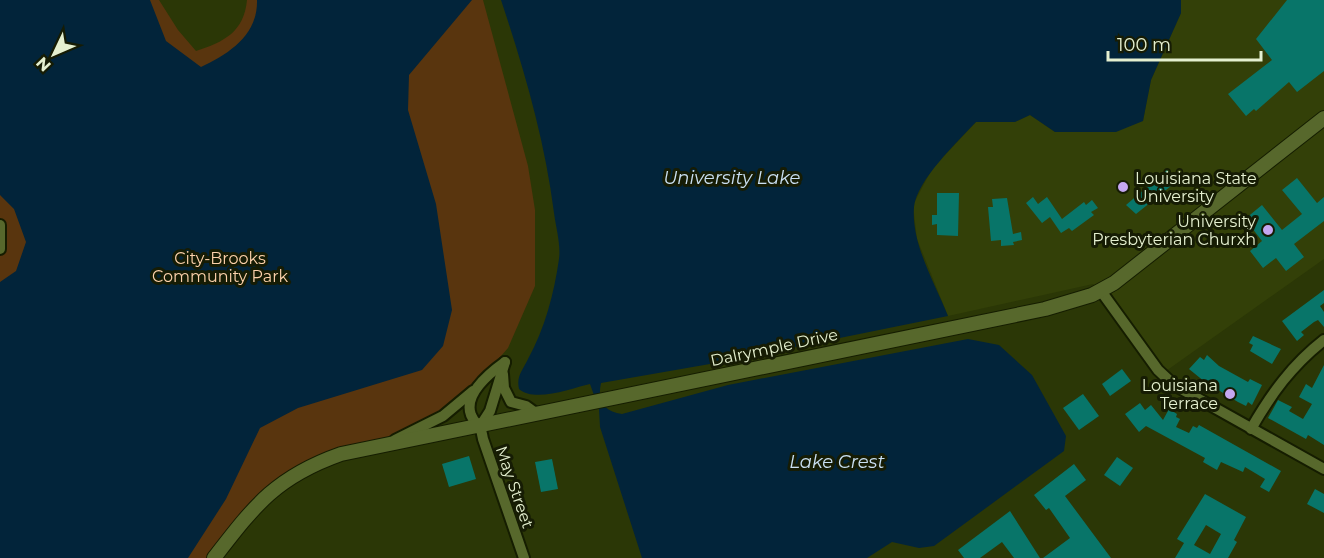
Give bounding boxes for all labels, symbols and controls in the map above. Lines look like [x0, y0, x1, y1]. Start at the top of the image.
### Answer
north arrow [24, 24, 84, 84]
scale bar [1108, 24, 1261, 62]
text: 100 m [1117, 34, 1171, 56]
text: N [32, 53, 55, 75]
water label: University Lake [663, 167, 801, 189]
place label: Louisiana State University [1135, 169, 1257, 206]
marker: Louisiana State University [1116, 180, 1130, 194]
place label: University Presbyterian Churxh [1092, 212, 1256, 249]
marker: University Presbyterian Churxh [1261, 223, 1275, 237]
park label: City-Brooks Community Park [152, 249, 288, 286]
street label: Dalrymple Drive [709, 325, 840, 370]
place label: Louisiana Terrace [1142, 376, 1218, 413]
marker: Louisiana Terrace [1223, 387, 1237, 401]
street label: May Street [492, 444, 538, 531]
water label: Lake Crest [789, 451, 885, 473]

